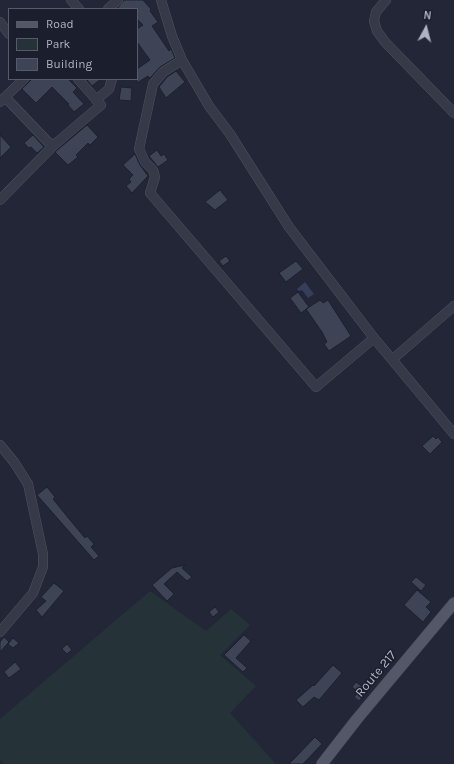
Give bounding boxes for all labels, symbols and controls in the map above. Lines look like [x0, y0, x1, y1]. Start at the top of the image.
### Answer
legend [8, 8, 138, 80]
north arrow [406, 8, 446, 48]
text: N [423, 9, 432, 23]
text: Road [46, 17, 74, 31]
text: Park [46, 37, 70, 51]
text: Building [46, 57, 92, 71]
street label: Route 217 [352, 648, 400, 700]

